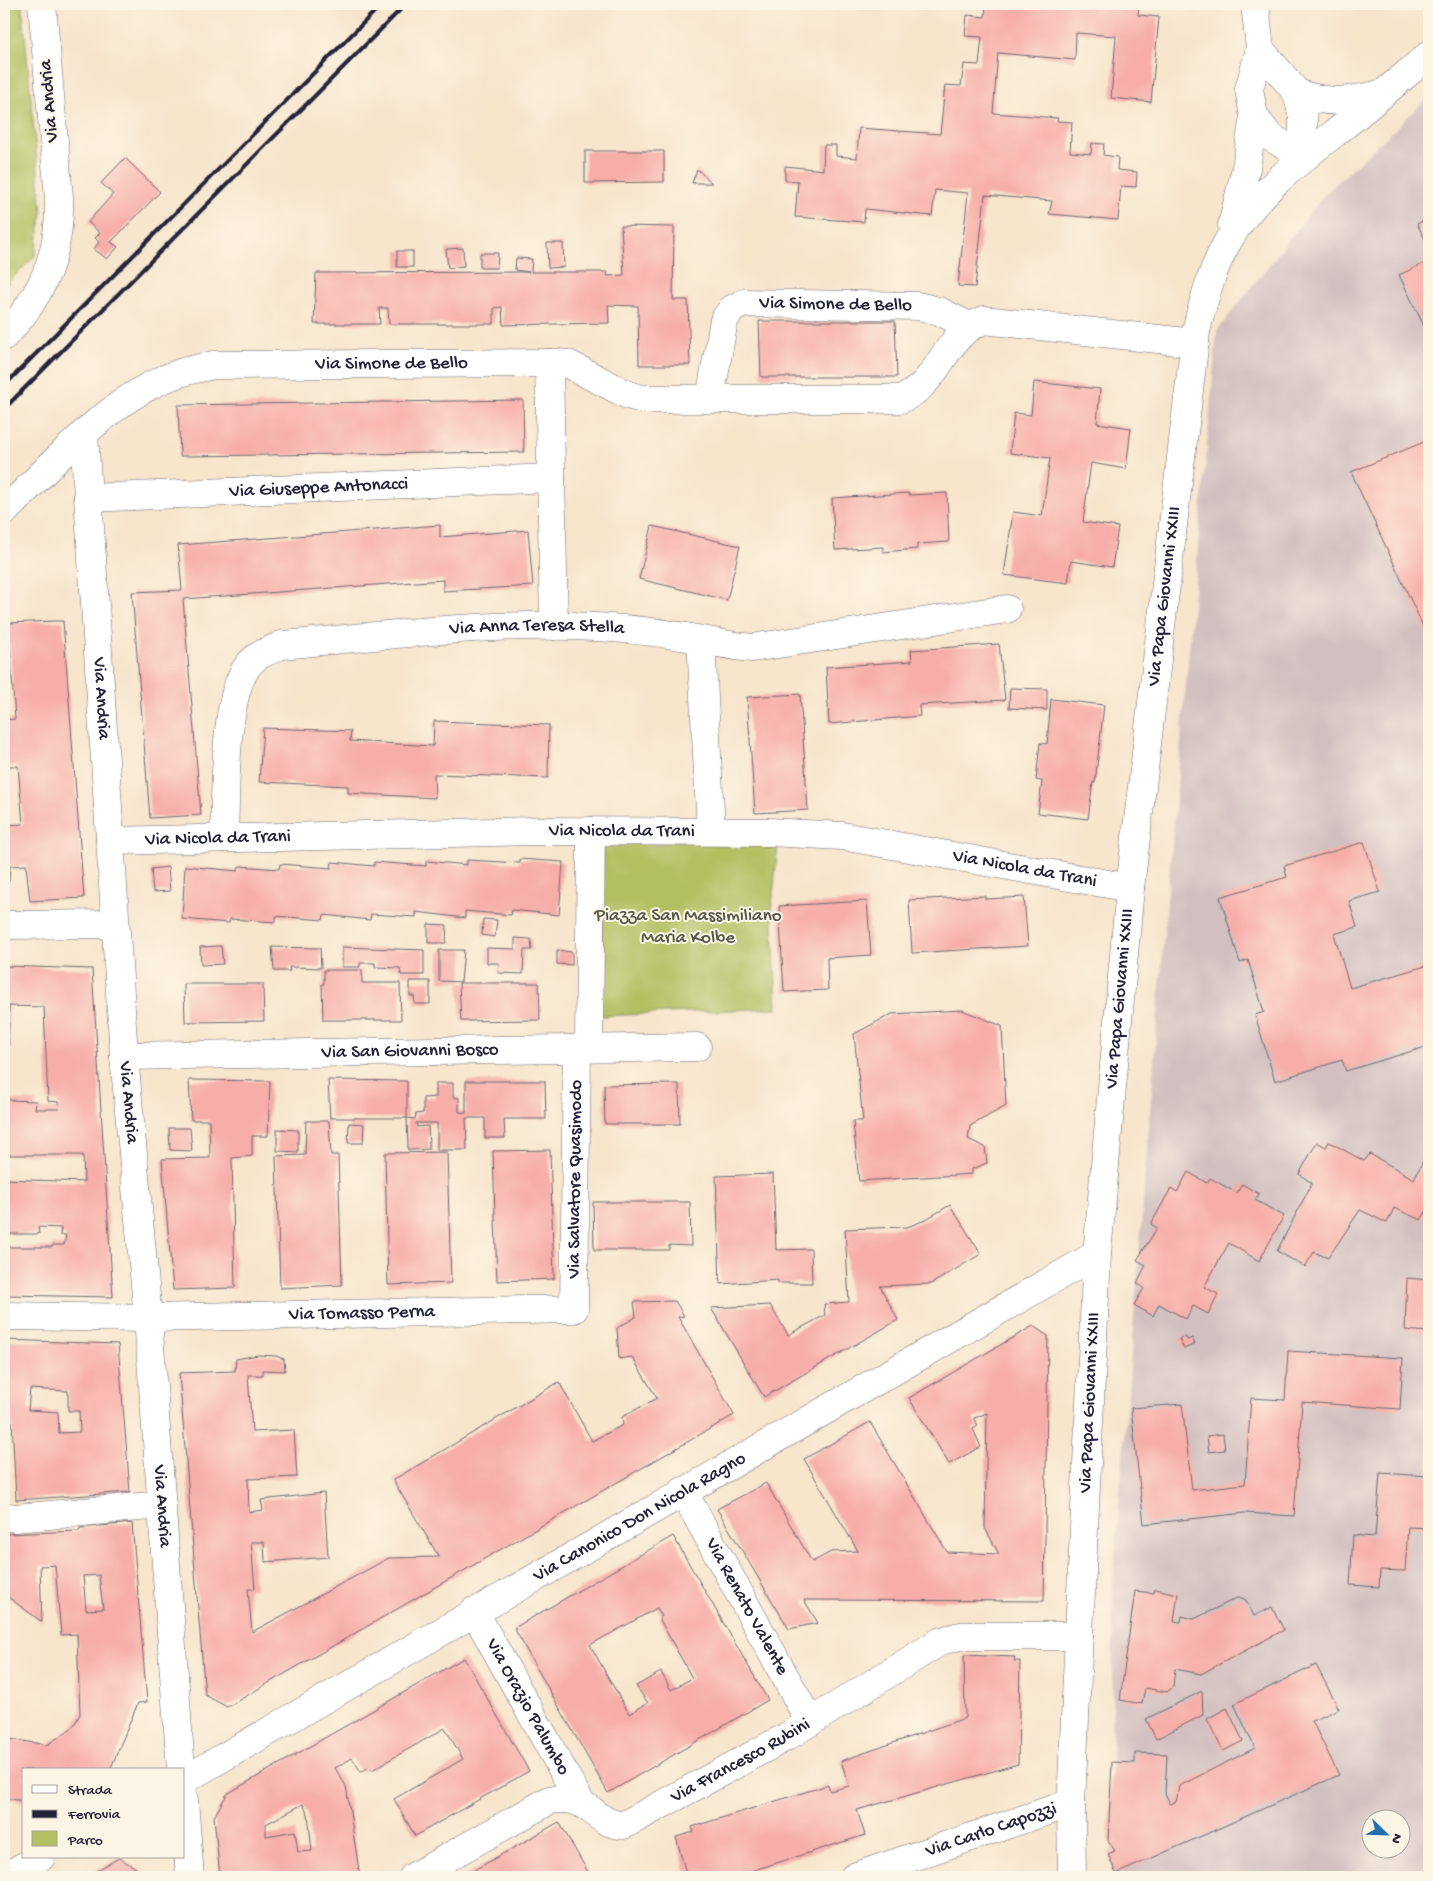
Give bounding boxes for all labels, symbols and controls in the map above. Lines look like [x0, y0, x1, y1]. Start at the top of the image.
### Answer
street label: Via Andria [35, 57, 65, 144]
street label: Via Simone de Bello [758, 292, 912, 317]
street label: Via Simone de Bello [314, 352, 468, 376]
street label: Via Giuseppe Antonacci [228, 473, 409, 503]
street label: Via Papa Giovanni XXIII [1142, 505, 1187, 688]
street label: Via Anna Teresa Stella [448, 614, 627, 641]
street label: Via Andria [87, 656, 115, 742]
street label: Via Nicola da Trani [548, 820, 695, 843]
street label: Via Nicola da Trani [144, 825, 291, 852]
street label: Via Nicola da Trani [950, 845, 1099, 893]
park label: Piazza San Massimiliano Maria Kolbe [593, 905, 782, 950]
street label: Via Papa Giovanni XXIII [1100, 908, 1140, 1091]
street label: Via San Giovanni Bosco [320, 1039, 499, 1064]
street label: Via Andria [113, 1059, 144, 1146]
street label: Via Salvatore Quasimodo [563, 1079, 588, 1280]
street label: Via Tomasso Perna [288, 1300, 437, 1327]
street label: Via Papa Giovanni XXIII [1074, 1312, 1106, 1494]
street label: Via Canonico Don Nicola Ragno [528, 1447, 750, 1588]
street label: Via Andria [147, 1463, 176, 1550]
street label: Via Renato Valente [699, 1533, 794, 1679]
street label: Via Orazio Palumbo [480, 1634, 575, 1780]
street label: Via Francesco Rubini [666, 1713, 815, 1809]
legend [22, 1768, 185, 1858]
text: Strada [68, 1782, 113, 1800]
street label: Via Carlo Capozzi [922, 1797, 1060, 1864]
text: Ferrovia [67, 1806, 121, 1824]
north arrow [1360, 1808, 1410, 1858]
text: N [1386, 1831, 1405, 1846]
text: Parco [67, 1832, 103, 1850]

